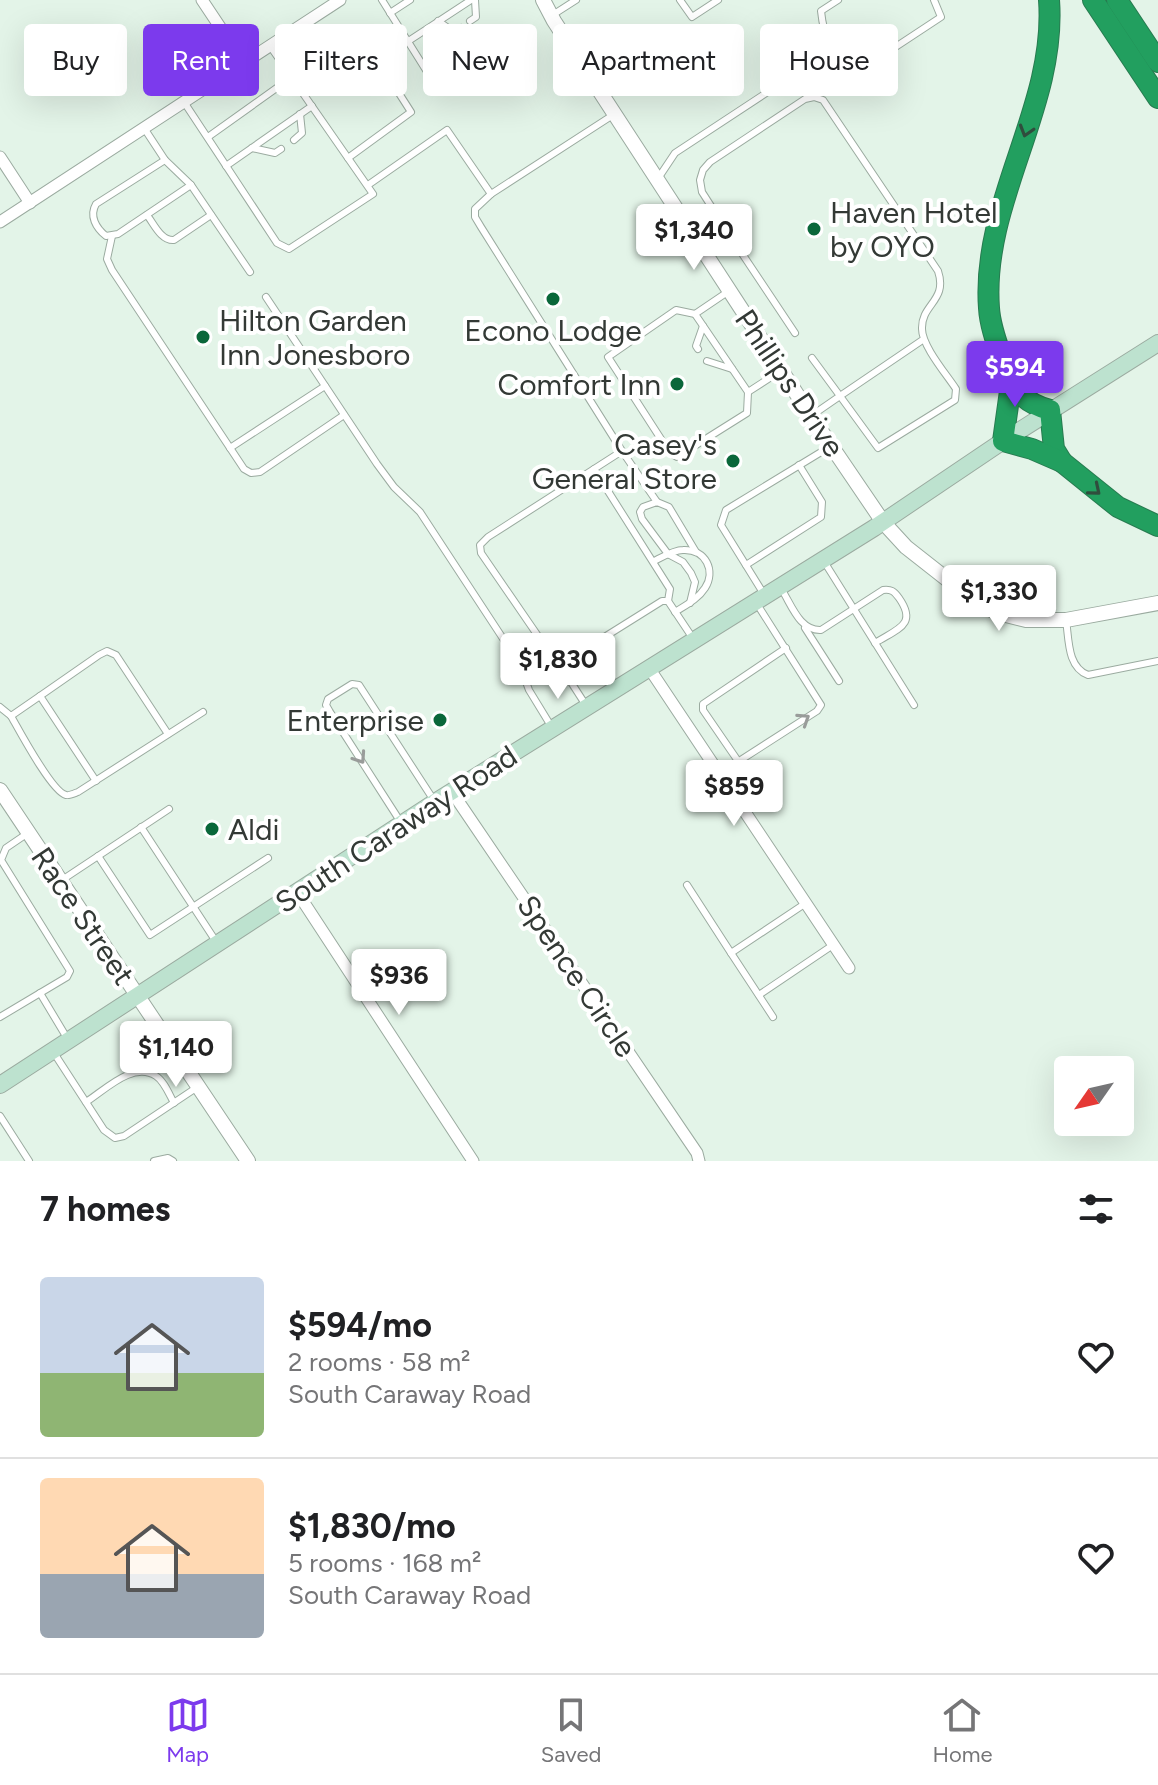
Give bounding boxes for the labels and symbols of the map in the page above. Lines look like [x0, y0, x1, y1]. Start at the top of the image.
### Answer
one-way arrow [1019, 124, 1035, 137]
place label: Haven Hotel by OYO [830, 194, 998, 265]
pin: $1,340 [629, 204, 759, 272]
marker: Haven Hotel by OYO [805, 220, 823, 238]
marker: Econo Lodge [544, 290, 562, 308]
place label: Hilton Garden Inn Jonesboro [219, 302, 411, 373]
street label: Phillips Drive [727, 302, 853, 464]
place label: Econo Lodge [464, 312, 642, 349]
marker: Hilton Garden Inn Jonesboro [194, 328, 212, 346]
pin: $594 [968, 341, 1062, 409]
place label: Comfort Inn [498, 366, 661, 403]
marker: Comfort Inn [668, 375, 686, 393]
place label: Casey's General Store [532, 426, 717, 497]
marker: Casey's General Store [724, 452, 742, 470]
one-way arrow [1086, 480, 1100, 495]
pin: $1,330 [934, 565, 1064, 633]
pin: $1,830 [493, 633, 623, 701]
place label: Enterprise [287, 702, 424, 739]
marker: Enterprise [431, 711, 449, 729]
one-way arrow [795, 714, 810, 729]
street label: South Caraway Road [268, 737, 524, 921]
one-way arrow [351, 750, 366, 764]
pin: $859 [687, 760, 781, 828]
place label: Aldi [228, 811, 279, 848]
marker: Aldi [203, 820, 221, 838]
street label: Race Street [23, 840, 143, 992]
street label: Spence Circle [509, 888, 645, 1064]
pin: $936 [352, 949, 446, 1017]
pin: $1,140 [111, 1021, 241, 1089]
north arrow [1054, 1056, 1134, 1136]

